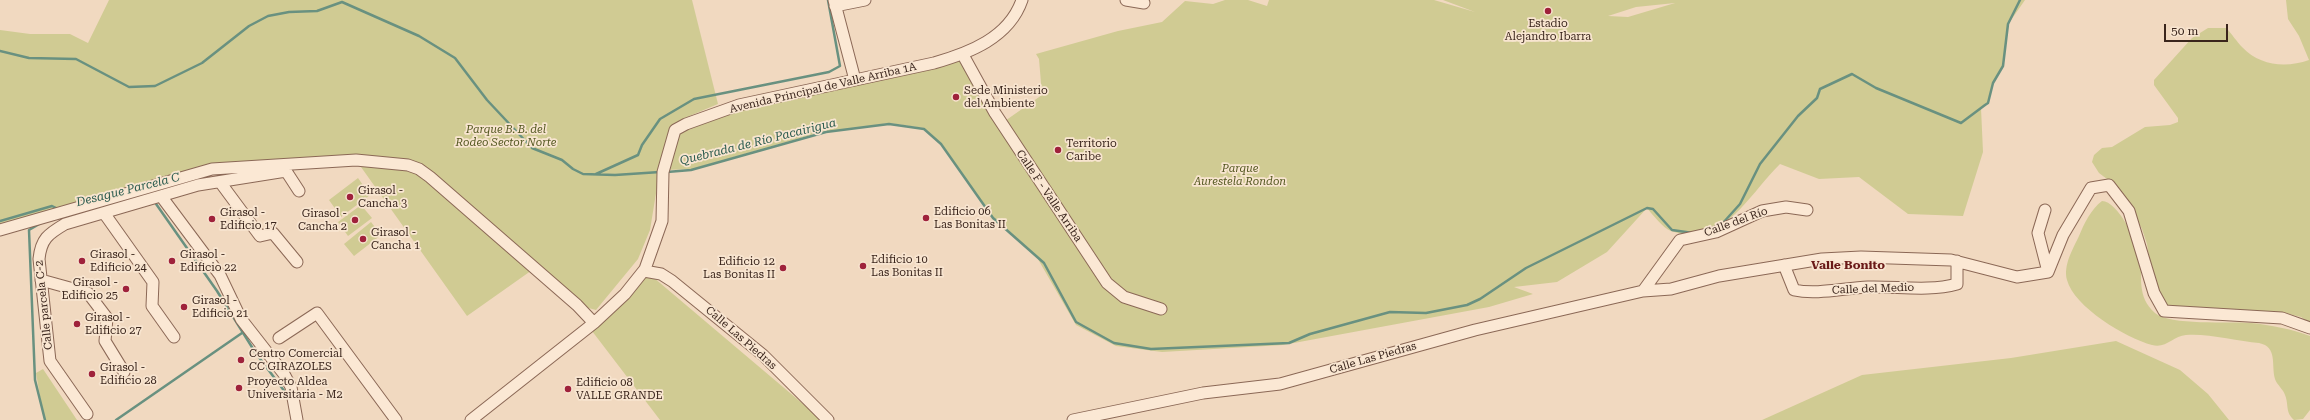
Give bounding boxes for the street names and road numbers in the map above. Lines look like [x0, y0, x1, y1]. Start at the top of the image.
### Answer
street label: Avenida Principal de Valle Arriba 1A [728, 60, 918, 116]
street label: Calle F - Valle Arriba [1013, 147, 1085, 245]
street label: Calle del Río [1702, 204, 1770, 240]
street label: Calle parcela C-2 [33, 259, 55, 351]
street label: Calle del Medio [1832, 281, 1914, 297]
street label: Calle Las Piedras [703, 304, 779, 372]
street label: Calle Las Piedras [1328, 339, 1418, 377]

